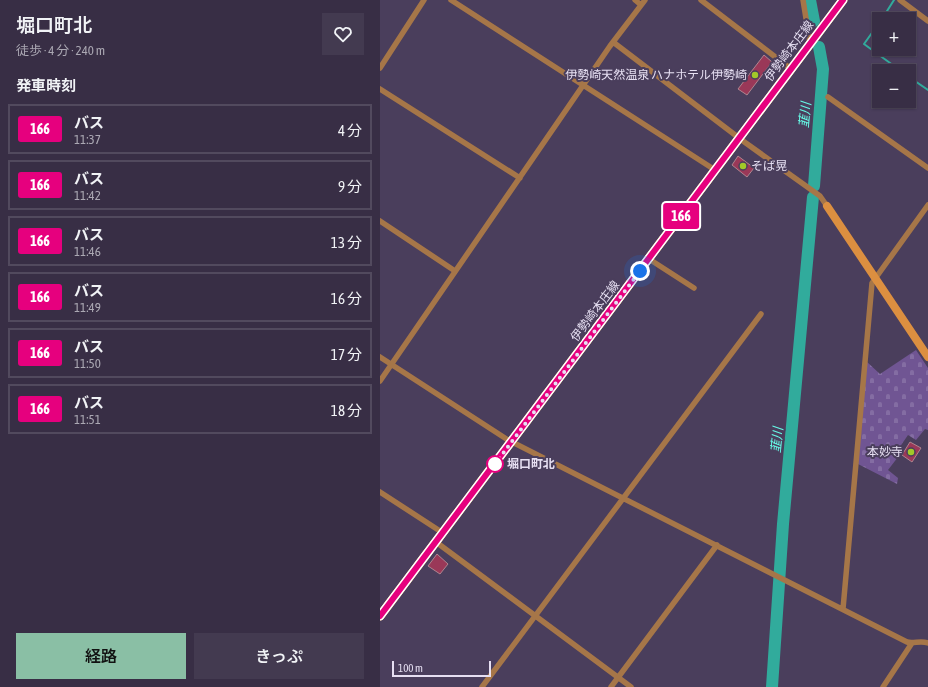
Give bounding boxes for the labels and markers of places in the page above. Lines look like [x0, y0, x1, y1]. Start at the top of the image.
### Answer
place label: 伊勢崎天然温泉 ハナホテル伊勢崎 [565, 68, 747, 82]
marker: 伊勢崎天然温泉 ハナホテル伊勢崎 [750, 70, 760, 80]
place label: そば晃 [751, 159, 787, 173]
marker: そば晃 [738, 161, 748, 171]
place label: 本妙寺 [867, 445, 903, 459]
marker: 本妙寺 [906, 447, 916, 457]
marker: 堀口町北 [486, 455, 504, 473]
place label: 堀口町北 [507, 457, 555, 471]

